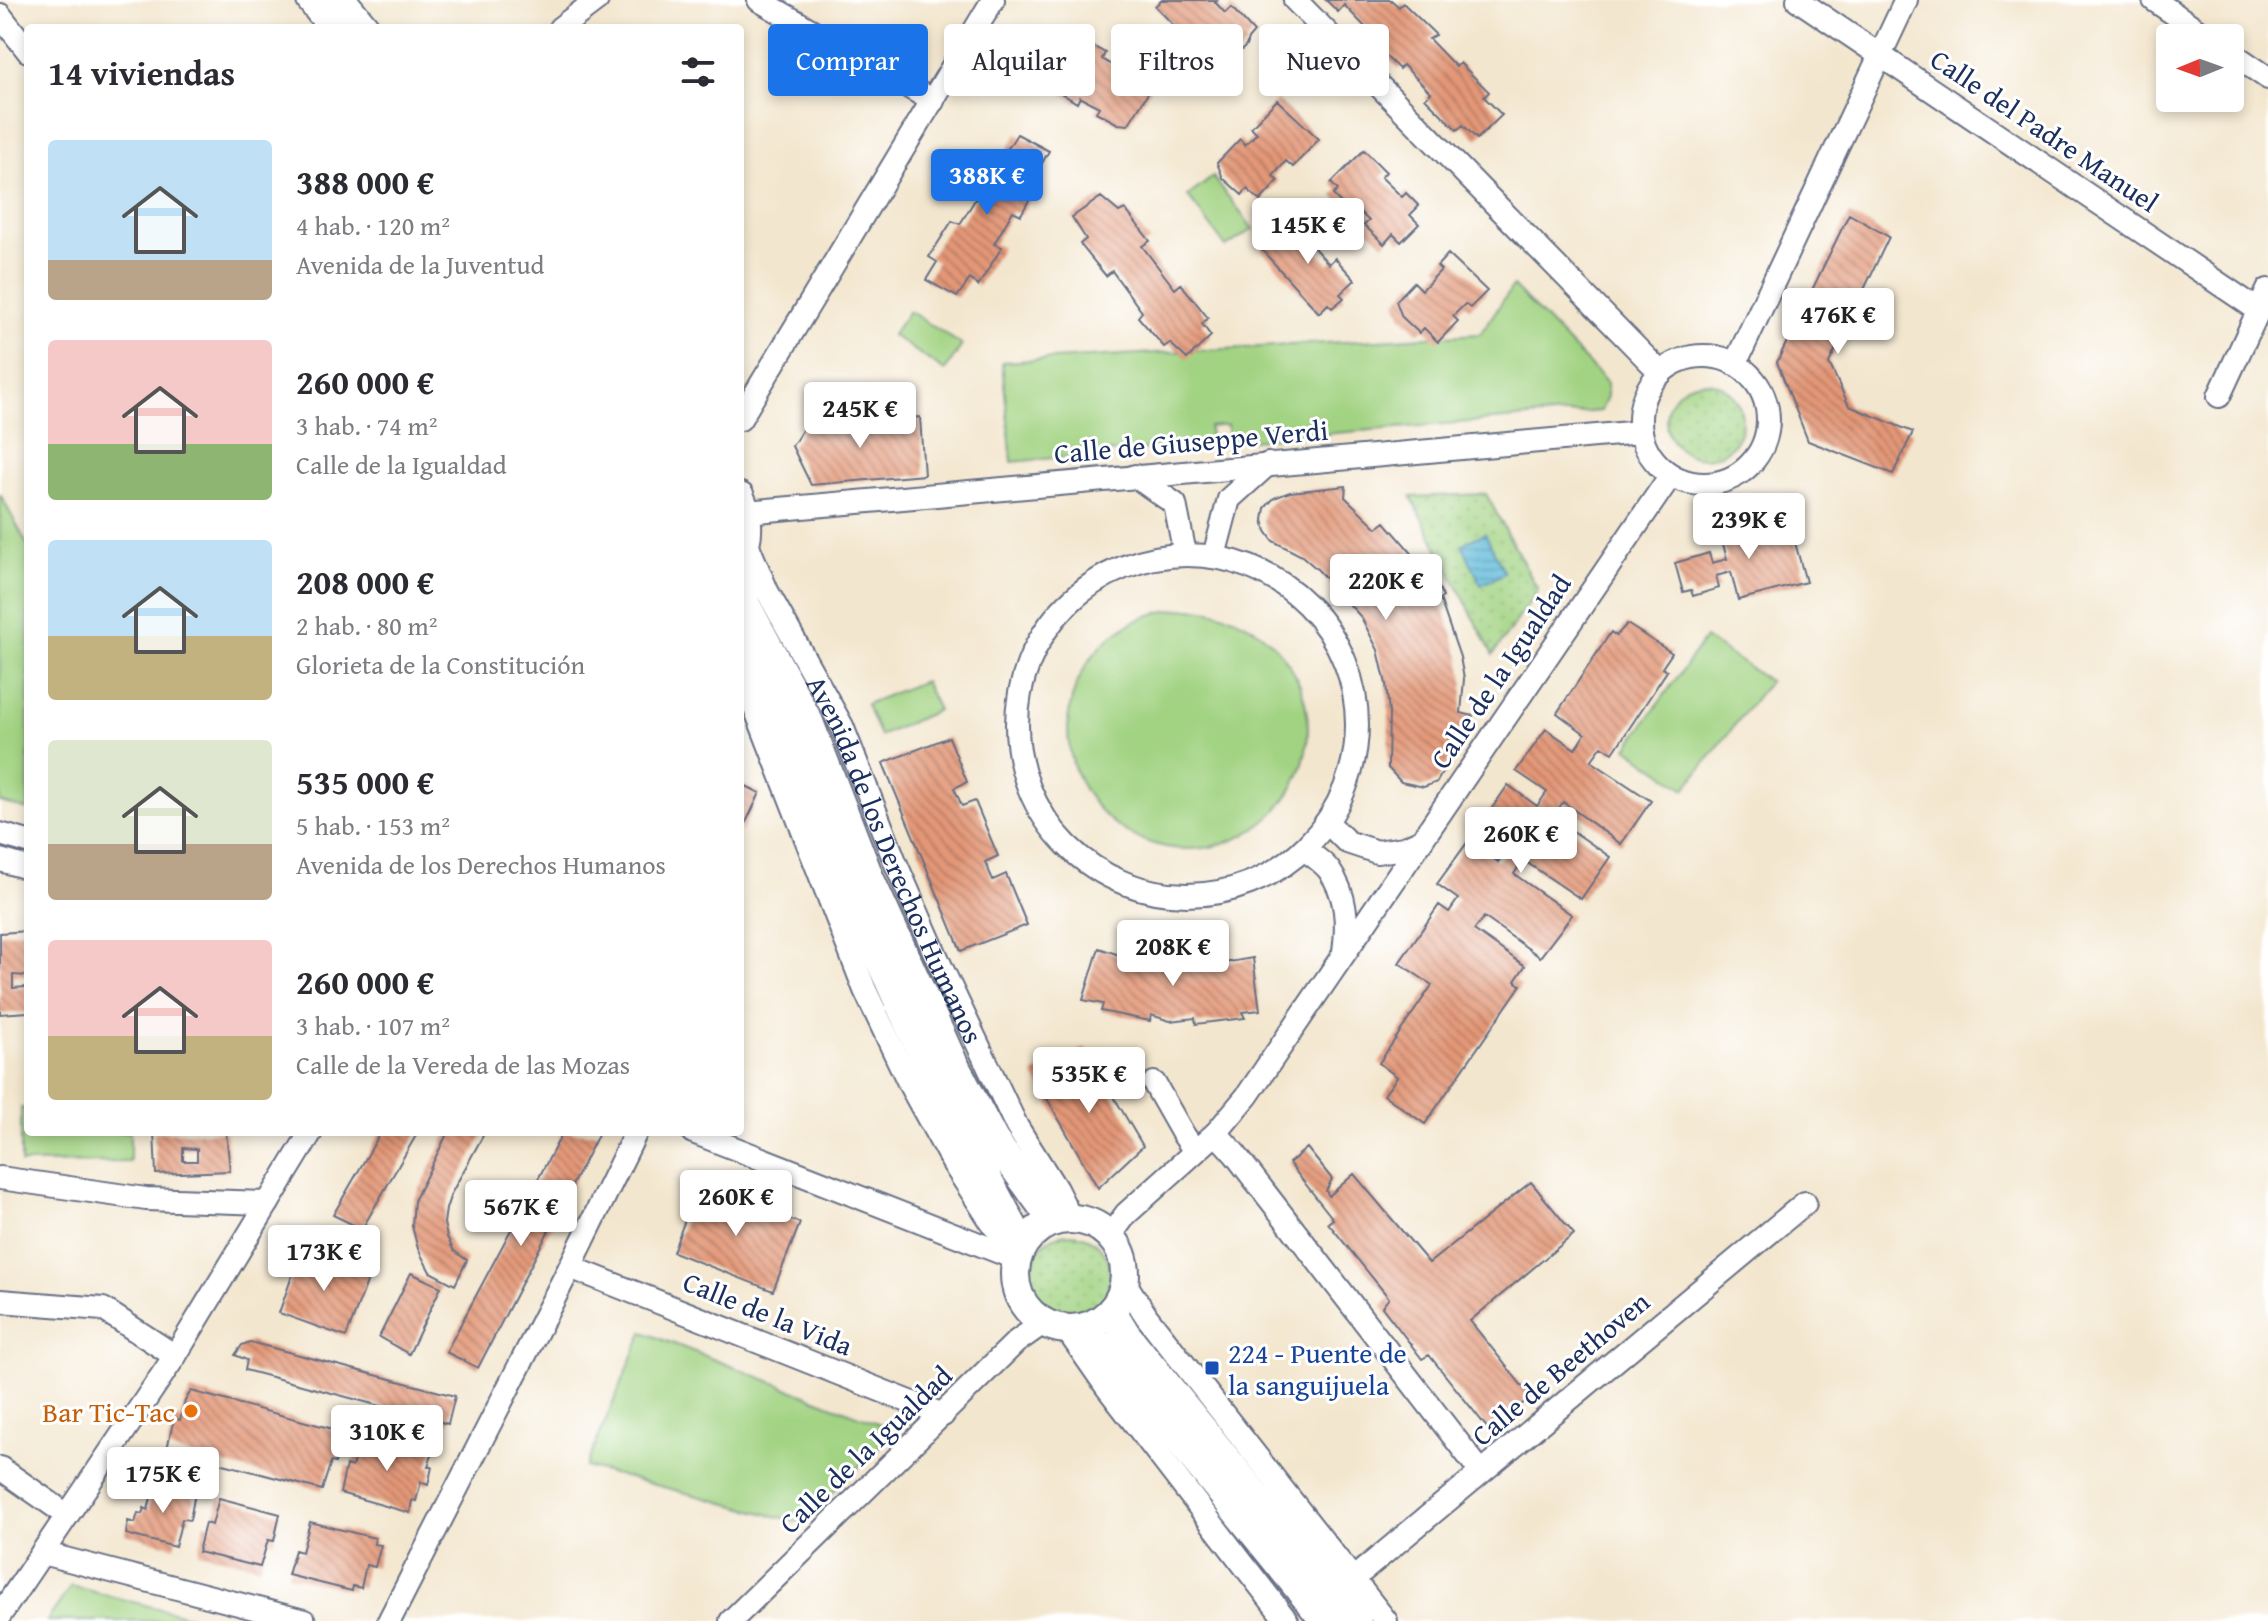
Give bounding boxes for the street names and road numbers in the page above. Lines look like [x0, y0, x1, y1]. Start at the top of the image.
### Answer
street label: Calle del Padre Manuel [1923, 38, 2167, 222]
street label: Calle de Giuseppe Verdi [1052, 409, 1330, 473]
street label: Calle de la Igualdad [1420, 565, 1580, 777]
street label: Avenida de los Derechos Humanos [797, 667, 995, 1050]
street label: Calle de la Vida [677, 1260, 860, 1366]
street label: Calle de Beethoven [1462, 1281, 1658, 1455]
street label: Calle de la Igualdad [769, 1355, 961, 1543]

